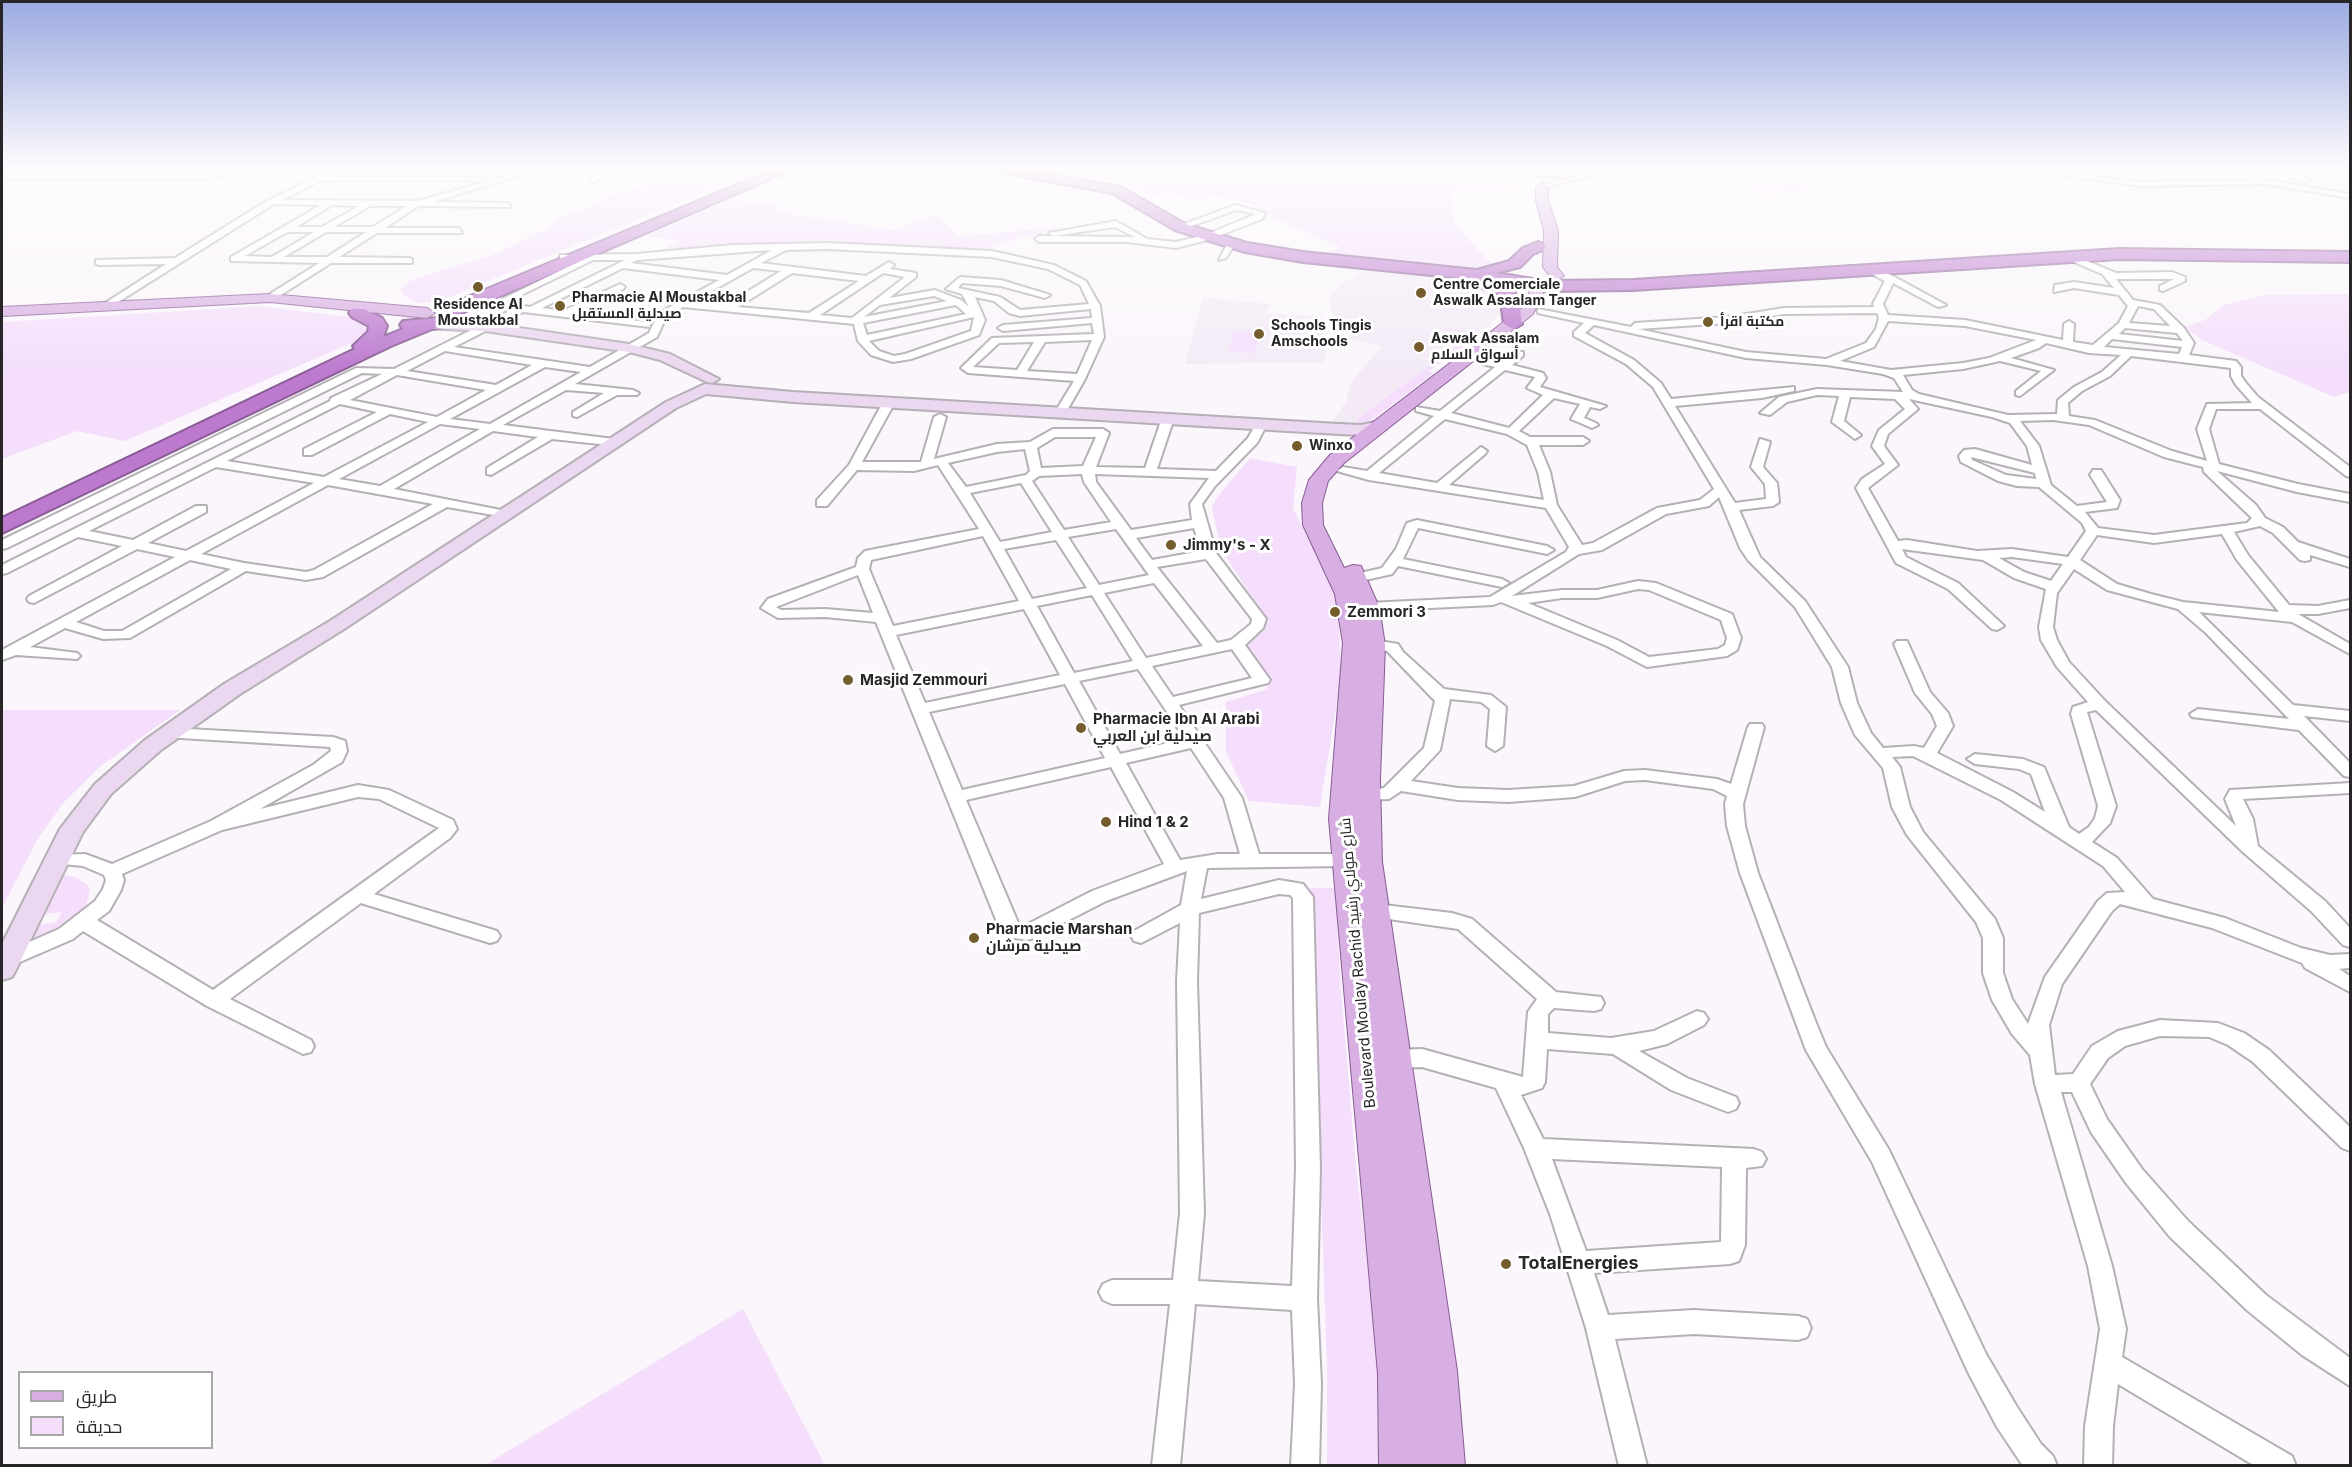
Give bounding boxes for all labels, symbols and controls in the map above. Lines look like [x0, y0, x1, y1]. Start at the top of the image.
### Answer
place label: Centre Comerciale Aswalk Assalam Tanger [1433, 277, 1597, 310]
marker: Residence Al Moustakbal [471, 280, 485, 294]
marker: Centre Comerciale Aswalk Assalam Tanger [1414, 286, 1428, 300]
place label: Pharmacie Al Moustakbal صيدلية المستقبل [572, 290, 746, 322]
place label: Residence Al Moustakbal [433, 297, 523, 330]
marker: Pharmacie Al Moustakbal صيدلية المستقبل [553, 299, 567, 313]
place label: مكتبة اقرأ [1720, 314, 1784, 330]
marker: مكتبة اقرأ [1701, 315, 1715, 329]
place label: Schools Tingis Amschools [1271, 318, 1372, 350]
marker: Schools Tingis Amschools [1252, 327, 1266, 341]
place label: Aswak Assalam أسواق السلام [1431, 331, 1539, 364]
marker: Aswak Assalam أسواق السلام [1412, 340, 1426, 354]
place label: Winxo [1309, 438, 1352, 454]
marker: Winxo [1290, 439, 1304, 453]
place label: Jimmy's - X [1183, 536, 1271, 554]
marker: Jimmy's - X [1164, 538, 1178, 552]
place label: Zemmori 3 [1347, 603, 1426, 621]
marker: Zemmori 3 [1328, 605, 1342, 619]
place label: Masjid Zemmouri [860, 671, 987, 689]
marker: Masjid Zemmouri [841, 673, 855, 687]
place label: Pharmacie Ibn Al Arabi صيدلية ابن العربي [1093, 710, 1259, 745]
marker: Pharmacie Ibn Al Arabi صيدلية ابن العربي [1074, 721, 1088, 735]
place label: Hind 1 & 2 [1118, 813, 1189, 831]
marker: Hind 1 & 2 [1099, 815, 1113, 829]
street label: Boulevard Moulay Rachid شارع مولاي رشيد [1336, 817, 1380, 1109]
place label: Pharmacie Marshan صيدلية مرشان [986, 920, 1132, 955]
marker: Pharmacie Marshan صيدلية مرشان [967, 931, 981, 945]
place label: TotalEnergies [1518, 1253, 1638, 1275]
marker: TotalEnergies [1499, 1257, 1513, 1271]
legend [18, 1371, 213, 1449]
text: طريق [76, 1386, 117, 1407]
text: حديقة [76, 1416, 122, 1437]

